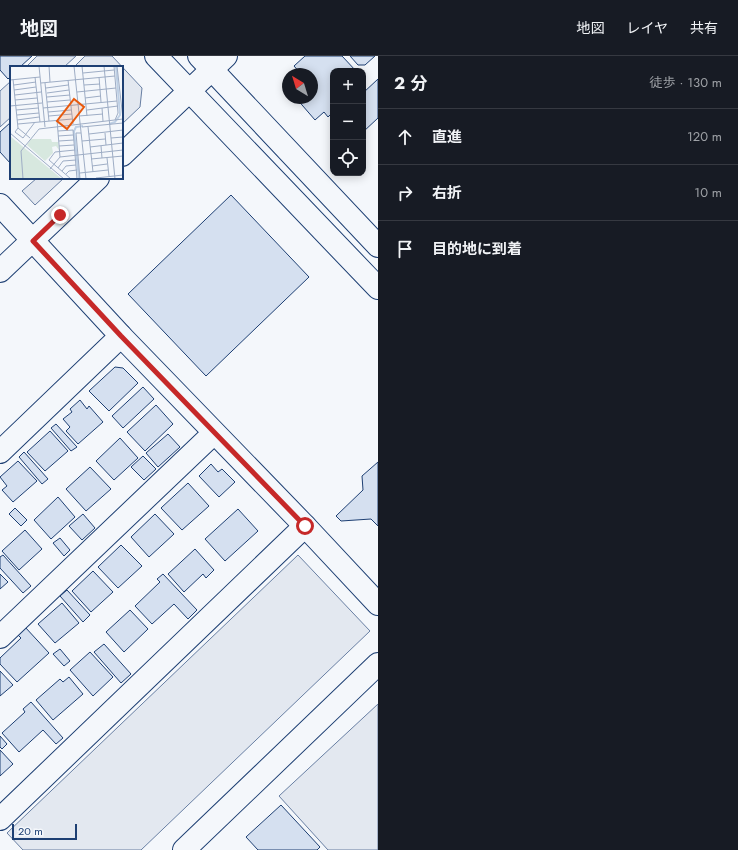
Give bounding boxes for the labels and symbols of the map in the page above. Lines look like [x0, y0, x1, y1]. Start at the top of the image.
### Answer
inset map [10, 66, 123, 179]
north arrow [282, 68, 318, 104]
route end [51, 206, 69, 224]
route start [296, 517, 314, 535]
scale bar [12, 822, 77, 841]

